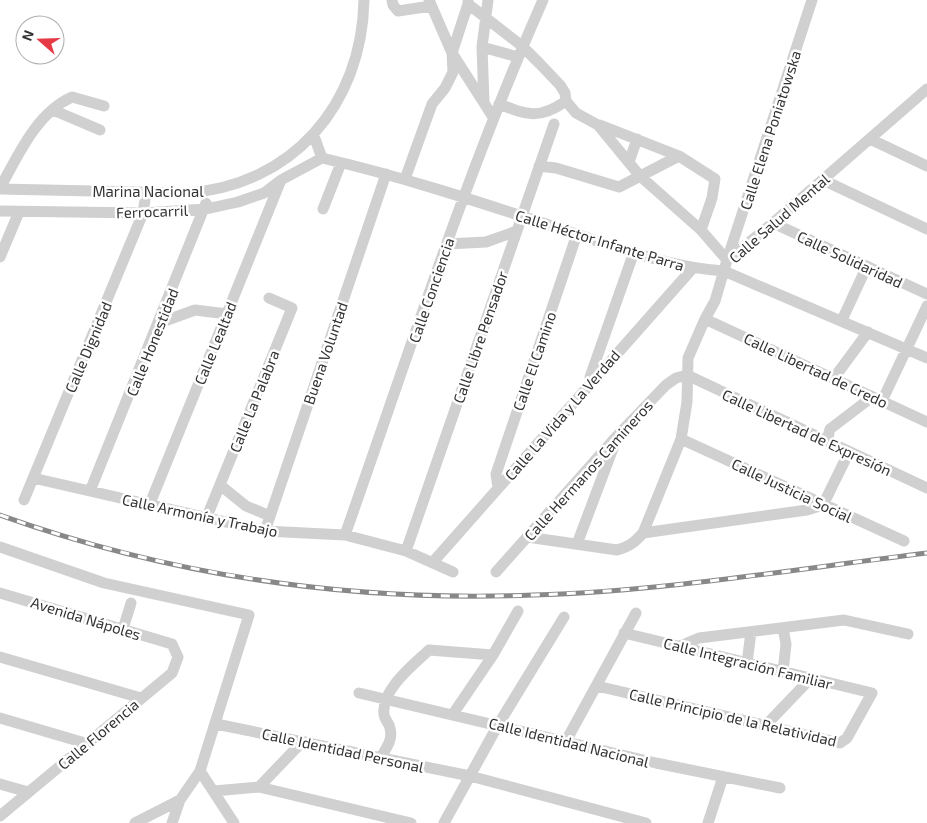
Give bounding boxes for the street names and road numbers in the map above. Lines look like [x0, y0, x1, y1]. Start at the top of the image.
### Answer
street label: Calle Elena Poniatowska [736, 48, 804, 212]
street label: Calle Salud Mental [725, 169, 833, 266]
street label: Marina Nacional [92, 182, 204, 200]
street label: Ferrocarril [116, 201, 189, 221]
street label: Calle Héctor Infante Parra [513, 206, 687, 274]
street label: Calle Solidaridad [794, 227, 906, 291]
street label: Calle Conciencia [405, 235, 457, 345]
street label: Calle Libre Pensador [449, 268, 511, 406]
street label: Calle Honestidad [122, 285, 182, 399]
street label: Calle Dignidad [61, 299, 115, 395]
street label: Calle Lealtad [190, 299, 240, 387]
street label: Buena Voluntad [299, 299, 351, 407]
street label: Calle El Camino [509, 309, 559, 413]
street label: Calle Libertad de Credo [741, 329, 891, 411]
street label: Calle La Vida y La Verdad [501, 346, 623, 484]
street label: Calle La Palabra [225, 347, 283, 455]
street label: Calle Libertad de Expresión [720, 385, 894, 479]
street label: Calle Hermanos Camineros [520, 396, 656, 544]
street label: Calle Justicia Social [729, 454, 856, 526]
street label: Calle Armonía y Trabajo [120, 490, 279, 541]
street label: Avenida Nápoles [29, 593, 143, 643]
street label: Calle Integración Familiar [662, 633, 834, 693]
street label: Calle Principio de la Relatividad [628, 684, 838, 750]
street label: Calle Florencia [54, 695, 142, 773]
street label: Calle Identidad Nacional [487, 713, 651, 771]
street label: Calle Identidad Personal [260, 724, 426, 776]

